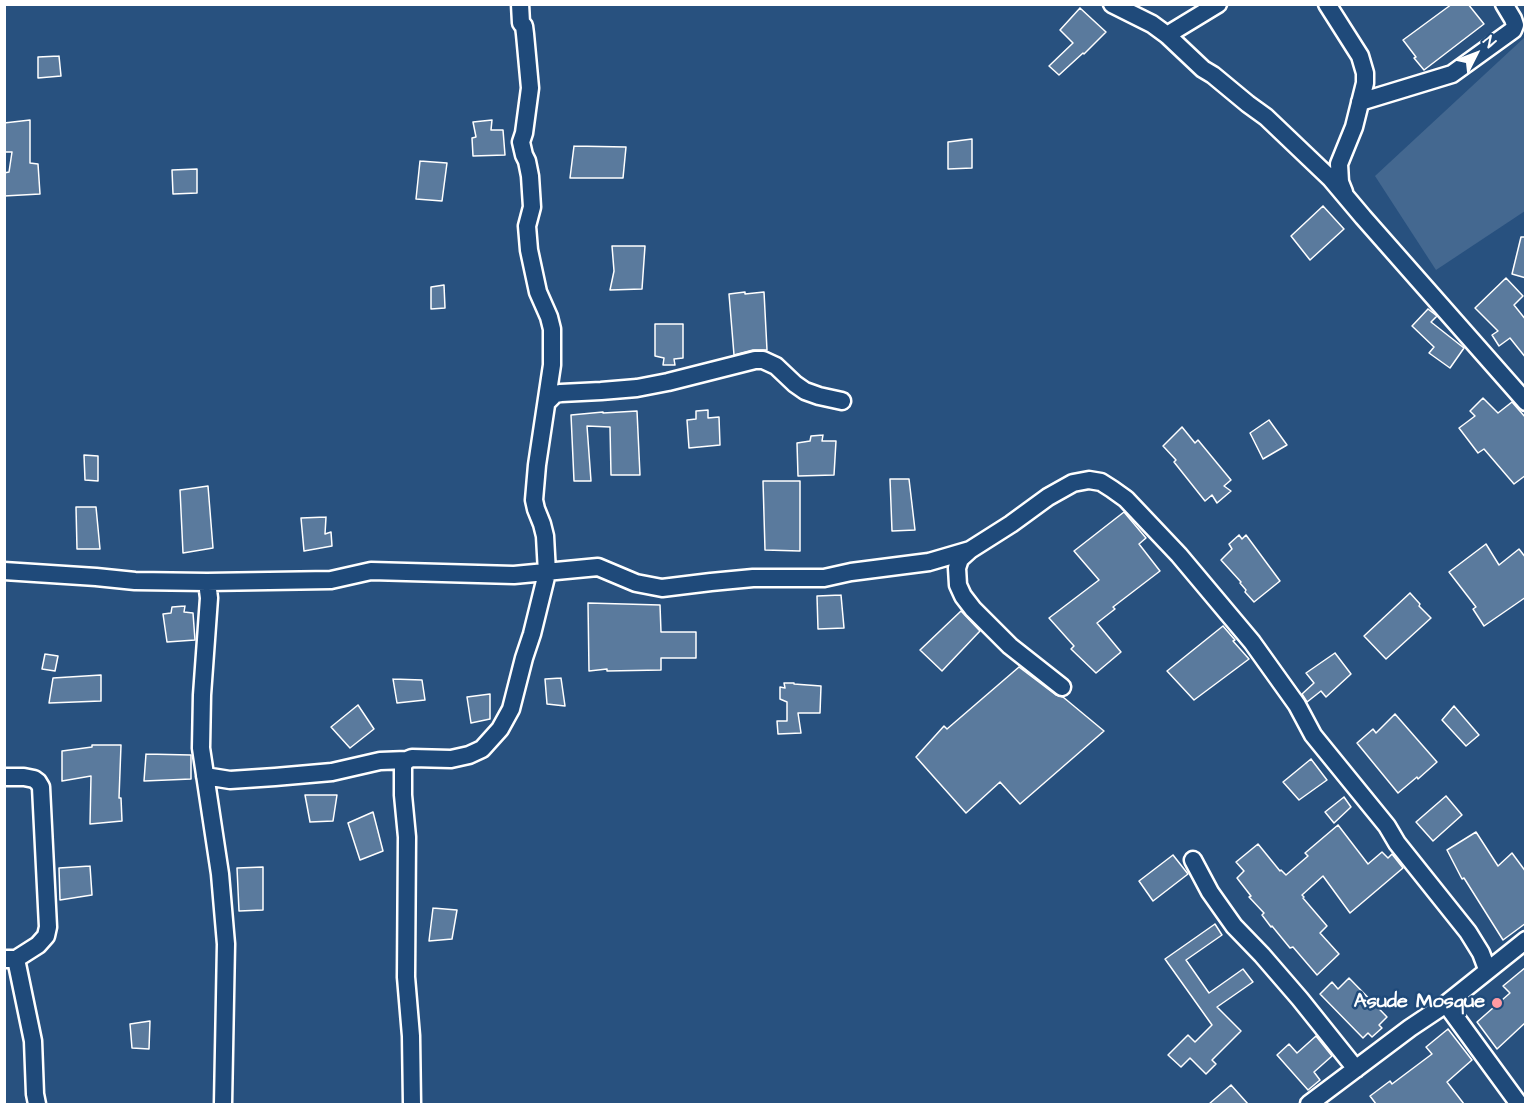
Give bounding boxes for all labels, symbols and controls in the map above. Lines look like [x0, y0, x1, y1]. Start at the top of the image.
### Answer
north arrow [1446, 24, 1506, 84]
text: N [1478, 31, 1501, 53]
place label: Asude Mosque [1354, 991, 1485, 1015]
marker: Asude Mosque [1490, 996, 1504, 1010]

